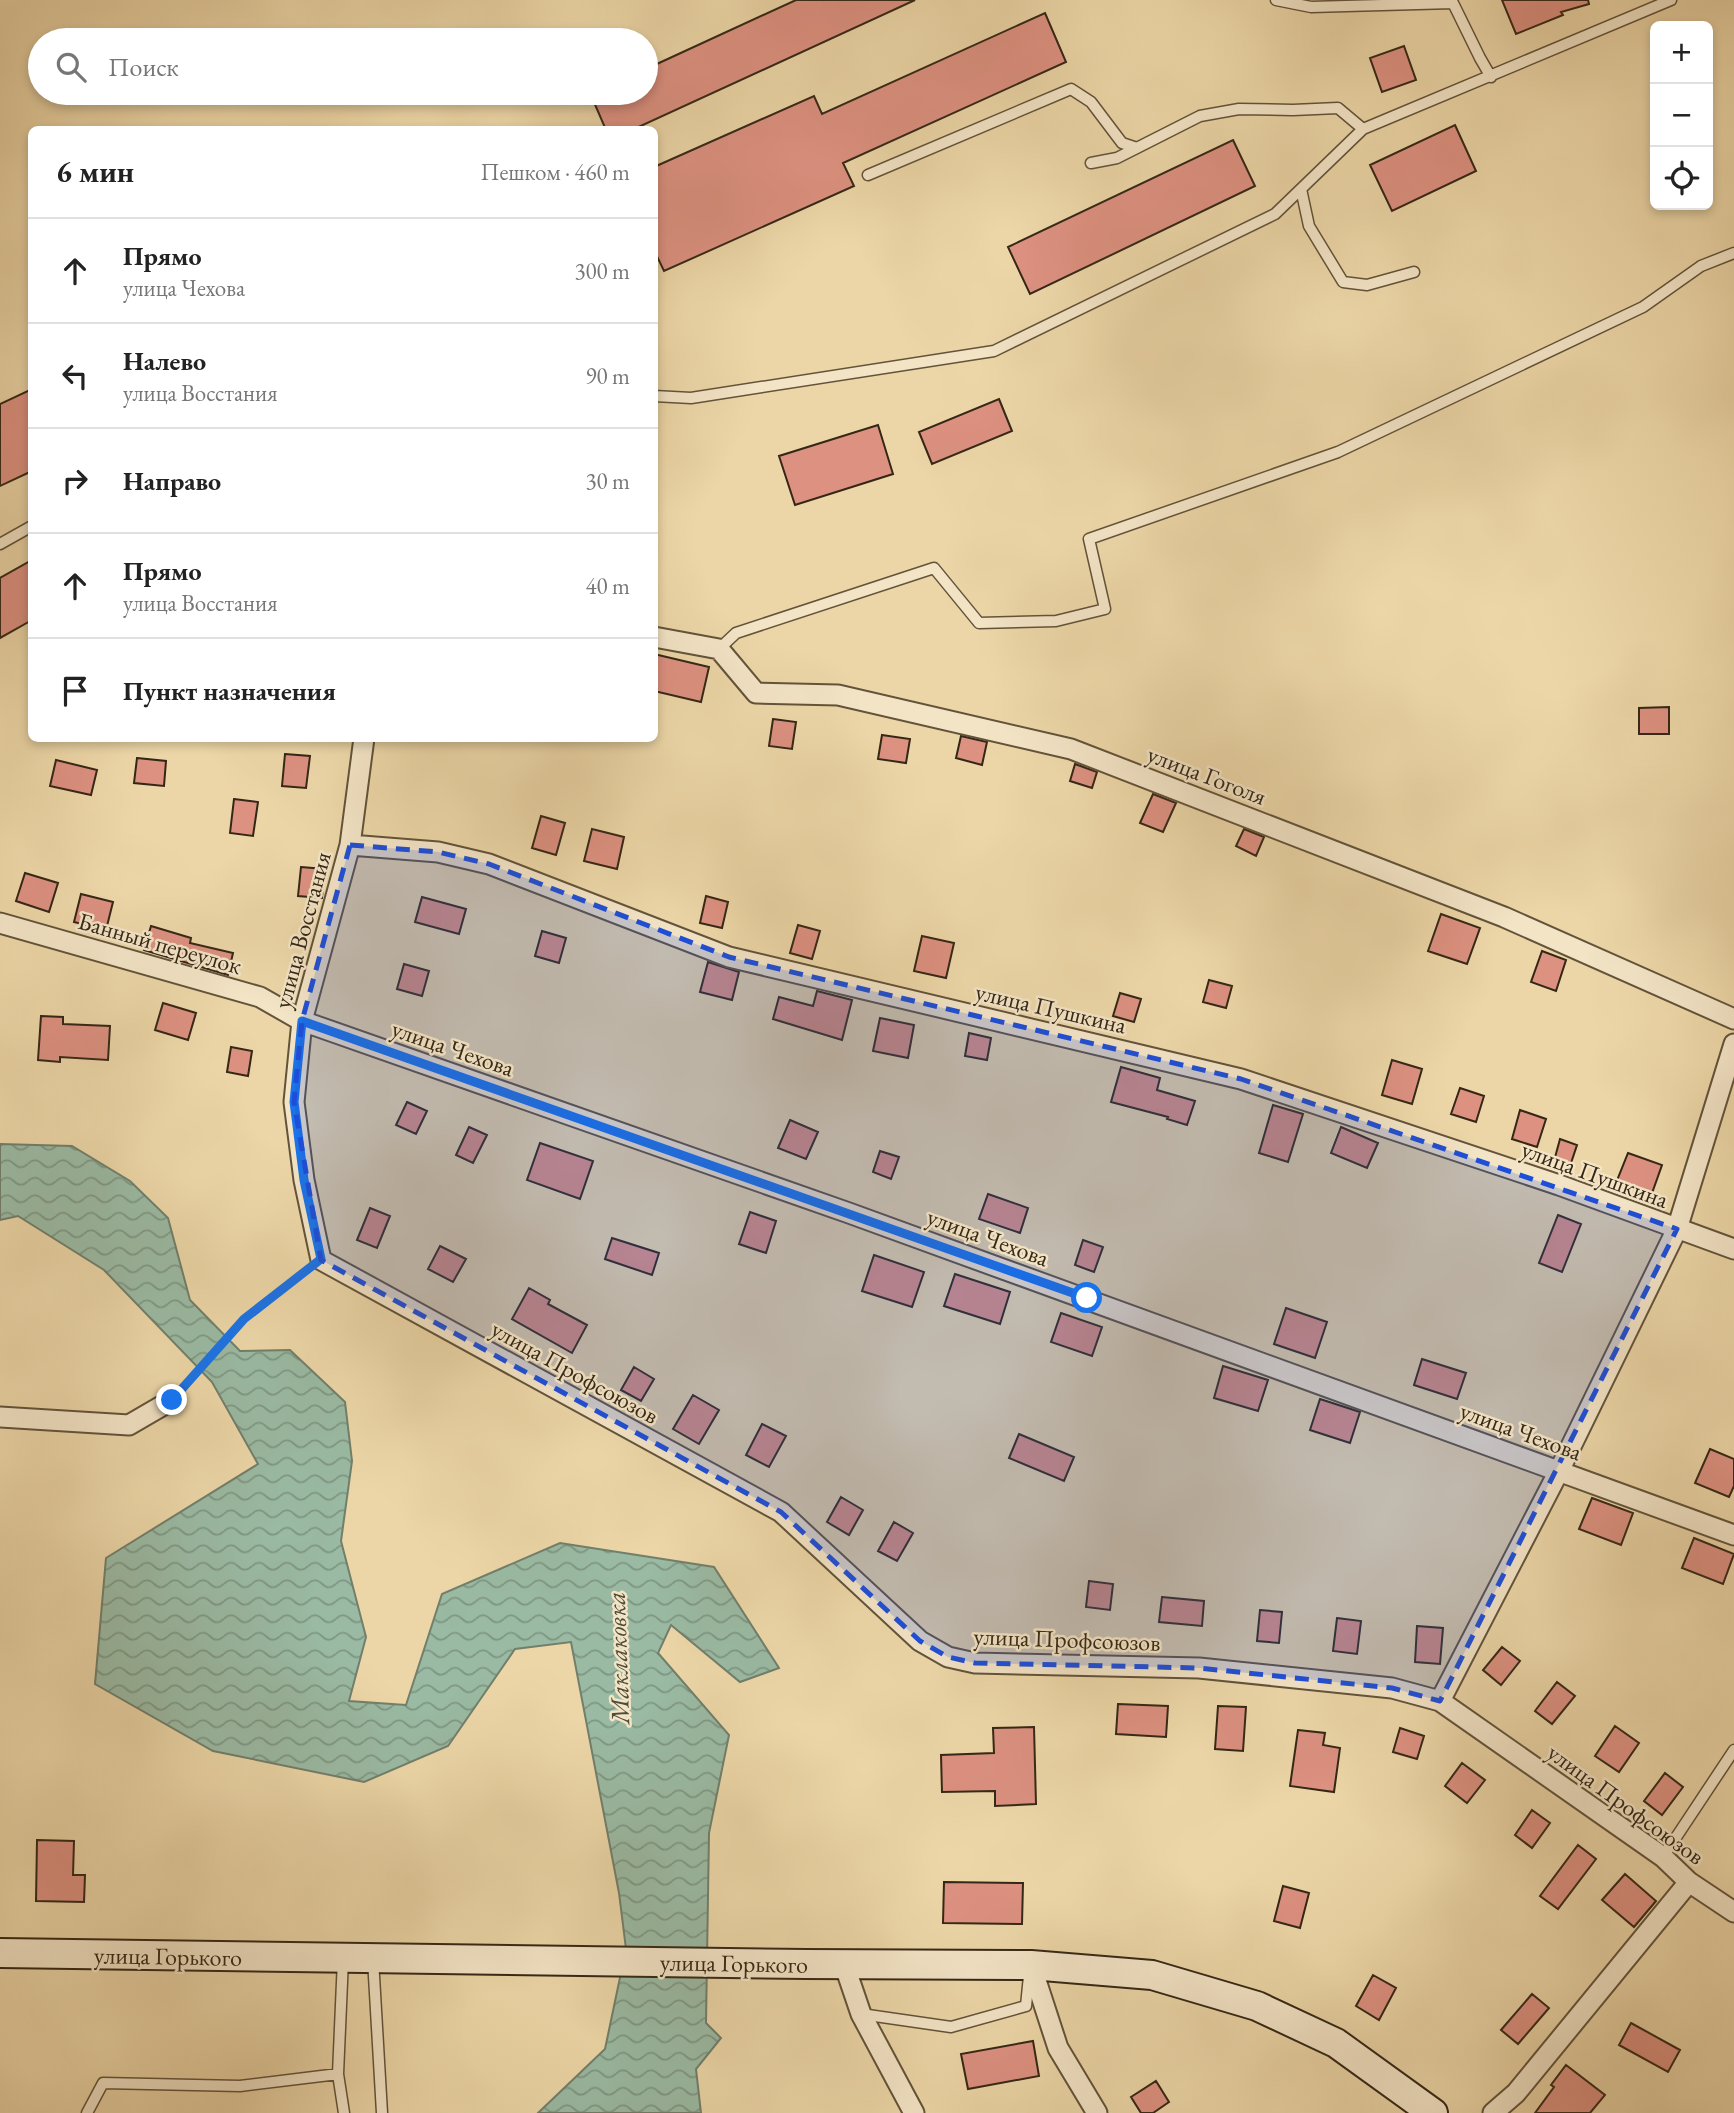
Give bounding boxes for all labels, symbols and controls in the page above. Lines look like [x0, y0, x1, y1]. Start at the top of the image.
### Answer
map controls [1650, 21, 1713, 210]
button: + [1650, 21, 1713, 84]
search box [28, 28, 658, 105]
icon: search [52, 48, 90, 86]
text: Поиск [108, 50, 179, 84]
button: − [1650, 84, 1713, 147]
button: locate [1650, 147, 1713, 210]
text: 6 мин [56, 152, 134, 191]
text: Пешком · 460 m [481, 157, 630, 187]
text: Прямо [123, 239, 202, 273]
icon: ahead [56, 252, 94, 290]
text: 300 m [574, 256, 630, 286]
text: улица Чехова [123, 273, 245, 303]
text: Налево [123, 344, 206, 378]
icon: left [56, 357, 94, 395]
text: 90 m [585, 361, 630, 391]
text: улица Восстания [123, 378, 277, 408]
icon: right [56, 462, 94, 500]
text: Направо [123, 464, 221, 498]
text: 30 m [585, 466, 630, 496]
text: Прямо [123, 554, 202, 588]
icon: ahead [56, 567, 94, 605]
text: 40 m [585, 571, 630, 601]
text: улица Восстания [123, 588, 277, 618]
icon: arrive [56, 672, 94, 710]
text: Пункт назначения [123, 674, 336, 708]
street label: улица Гоголя [1143, 738, 1271, 812]
street label: улица Восстания [266, 848, 338, 1012]
street label: Банный переулок [75, 905, 246, 981]
street label: улица Пушкина [972, 976, 1130, 1041]
street label: улица Чехова [388, 1013, 519, 1084]
street label: улица Пушкина [1517, 1133, 1673, 1215]
street label: улица Чехова [923, 1201, 1054, 1274]
route start [1071, 1282, 1102, 1313]
street label: улица Профсоюзов [486, 1313, 664, 1431]
route end [156, 1384, 187, 1415]
street label: улица Чехова [1456, 1395, 1587, 1468]
water label: Маклаковка [599, 1591, 637, 1727]
street label: улица Профсоюзов [973, 1620, 1161, 1658]
street label: улица Профсоюзов [1541, 1737, 1711, 1871]
street label: улица Горького [94, 1939, 242, 1973]
street label: улица Горького [660, 1946, 808, 1980]

